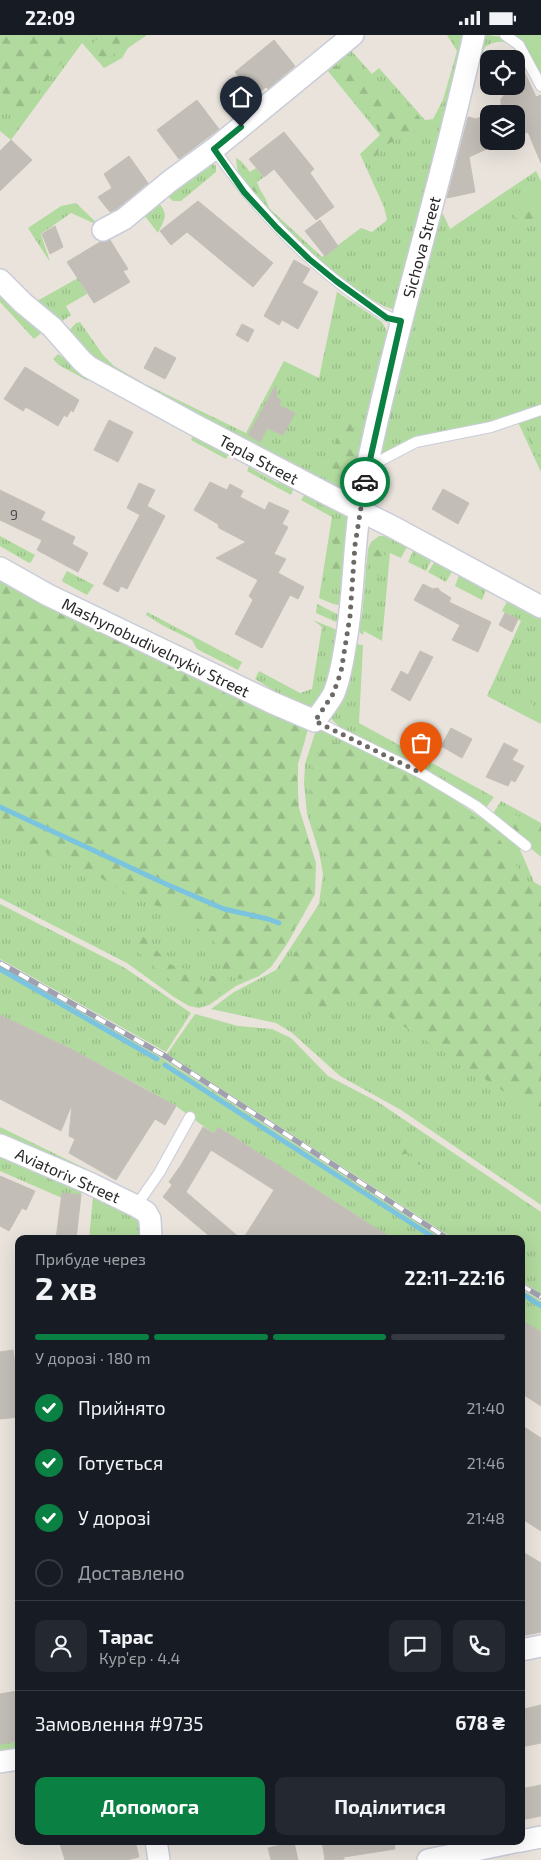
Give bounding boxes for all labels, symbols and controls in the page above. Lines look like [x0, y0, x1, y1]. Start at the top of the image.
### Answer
text: 22:09 [25, 6, 75, 29]
map controls [480, 50, 525, 150]
button: locate [480, 50, 525, 95]
pin [220, 76, 262, 127]
icon: home [227, 83, 255, 111]
button: layers [480, 105, 525, 150]
street label: Sichova Street [398, 194, 444, 300]
street label: Tepla Street [216, 430, 302, 488]
courier [340, 457, 390, 507]
icon: car [351, 468, 379, 496]
house number: 9 [10, 506, 18, 523]
street label: Mashynobudivelnykiv Street [59, 593, 253, 701]
pin [400, 722, 442, 773]
icon: bag [407, 729, 435, 757]
street label: Aviatoriv Street [13, 1143, 123, 1207]
text: Прибуде через [35, 1249, 146, 1268]
text: 22:11–22:16 [405, 1266, 505, 1289]
text: 2 хв [35, 1268, 97, 1306]
text: У дорозі · 180 m [35, 1348, 151, 1367]
icon: check [35, 1394, 63, 1422]
text: Прийнято [78, 1396, 165, 1419]
text: 21:40 [466, 1398, 505, 1417]
icon: check [35, 1449, 63, 1477]
text: Готується [78, 1451, 163, 1474]
text: 21:46 [467, 1453, 505, 1472]
icon: check [35, 1504, 63, 1532]
text: У дорозі [78, 1506, 151, 1529]
text: 21:48 [466, 1508, 505, 1527]
text: Доставлено [78, 1561, 185, 1584]
button: person [35, 1620, 87, 1672]
button: chat [389, 1620, 441, 1672]
button: phone [453, 1620, 505, 1672]
text: Тарас [99, 1625, 153, 1648]
text: Кур’єр · 4.4 [99, 1648, 180, 1667]
text: 678 ₴ [455, 1711, 505, 1734]
text: Замовлення #9735 [35, 1712, 203, 1735]
button: Допомога [35, 1777, 265, 1835]
button: Поділитися [275, 1777, 505, 1835]

